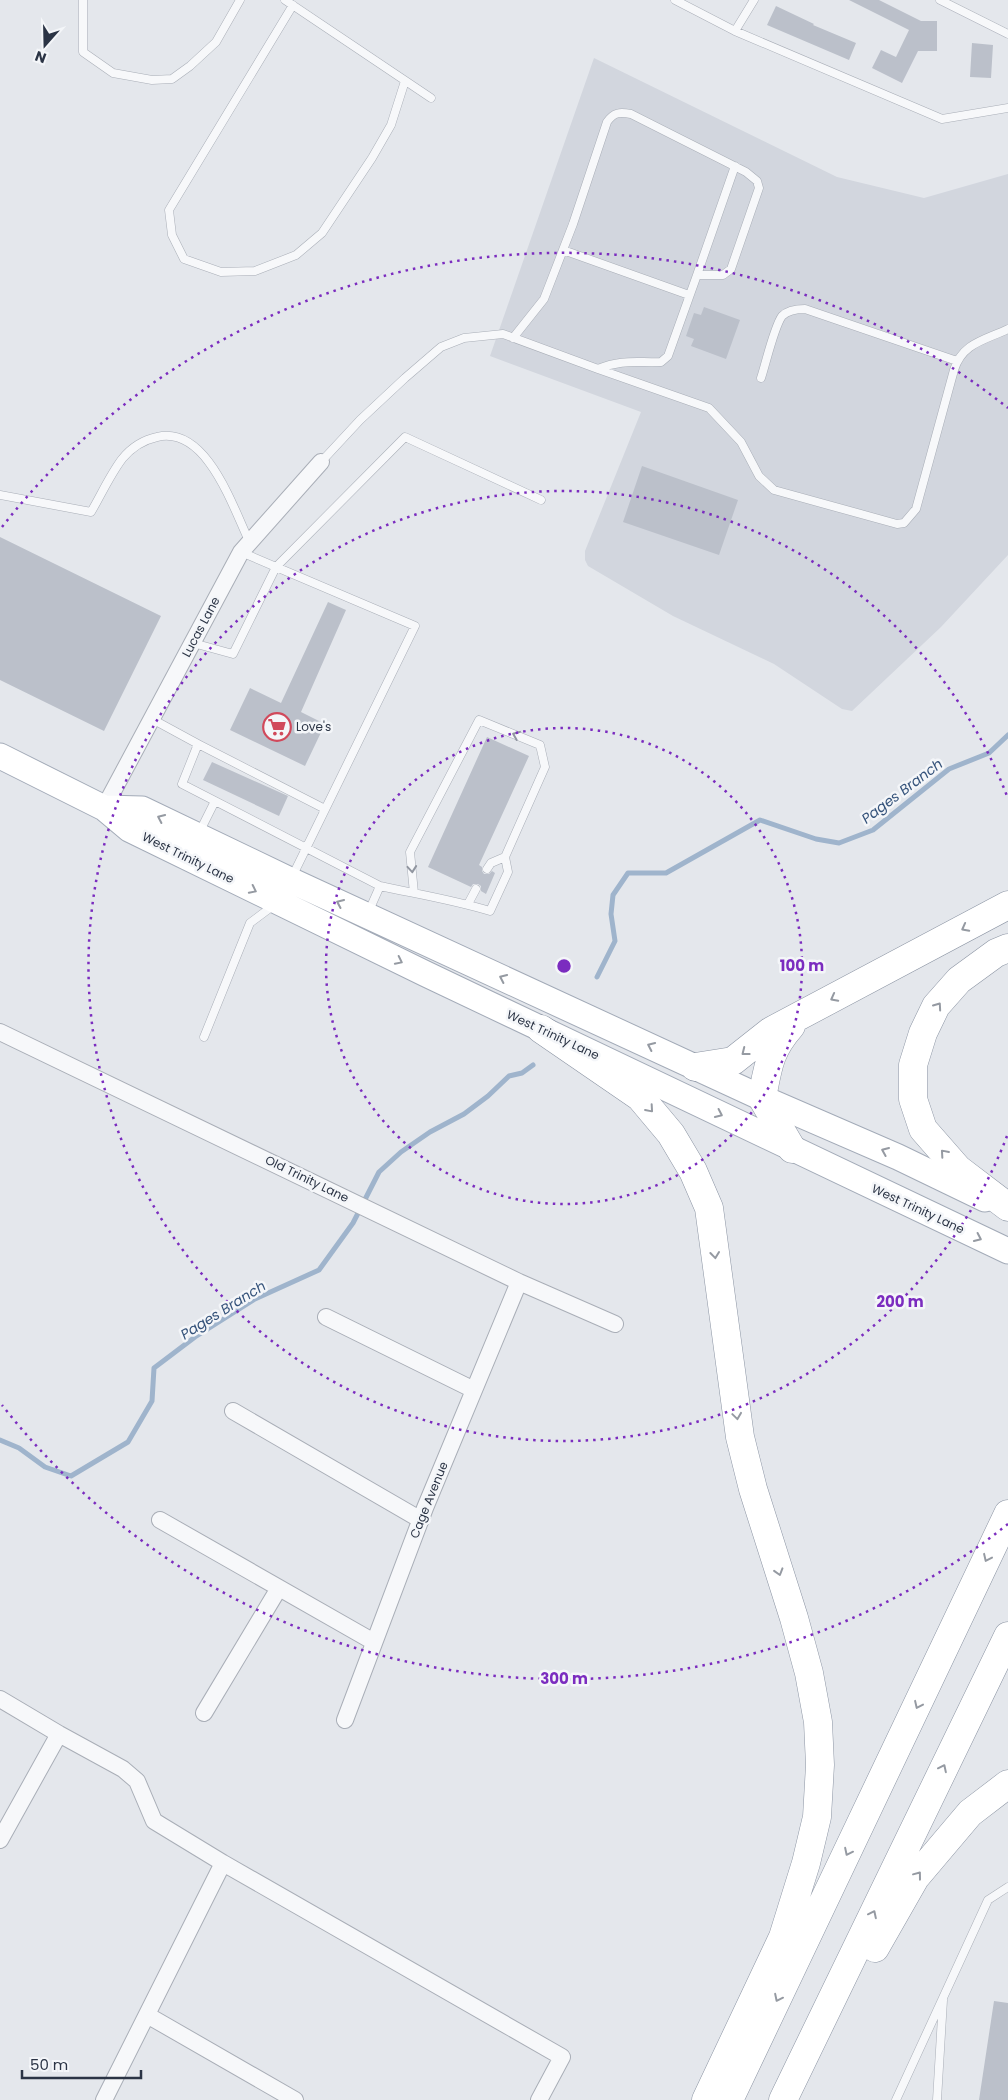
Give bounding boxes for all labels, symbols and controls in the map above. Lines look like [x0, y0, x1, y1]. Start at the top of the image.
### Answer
north arrow [20, 20, 70, 70]
text: N [32, 46, 49, 68]
street label: Lucas Lane [178, 594, 224, 660]
supermarket icon: Love's [262, 712, 292, 742]
place label: Love's [296, 718, 331, 735]
one-way arrow [512, 731, 521, 741]
water label: Pages Branch [857, 754, 947, 828]
one-way arrow [157, 814, 166, 824]
street label: West Trinity Lane [139, 828, 237, 887]
one-way arrow [406, 865, 417, 873]
one-way arrow [248, 883, 257, 893]
one-way arrow [336, 898, 345, 909]
one-way arrow [961, 922, 970, 932]
one-way arrow [394, 955, 403, 965]
text: 100 m [780, 955, 824, 976]
centre of rings [555, 957, 573, 975]
one-way arrow [499, 974, 508, 984]
one-way arrow [830, 991, 839, 1001]
one-way arrow [931, 1002, 941, 1011]
street label: West Trinity Lane [504, 1006, 602, 1063]
one-way arrow [647, 1042, 656, 1052]
one-way arrow [742, 1046, 751, 1054]
one-way arrow [644, 1104, 653, 1113]
one-way arrow [714, 1108, 723, 1118]
one-way arrow [881, 1147, 890, 1157]
one-way arrow [941, 1150, 950, 1159]
street label: Old Trinity Lane [263, 1151, 352, 1206]
street label: West Trinity Lane [869, 1180, 967, 1237]
one-way arrow [973, 1231, 982, 1242]
one-way arrow [709, 1250, 719, 1259]
water label: Pages Branch [177, 1276, 269, 1344]
text: 200 m [876, 1291, 924, 1312]
one-way arrow [731, 1412, 742, 1420]
street label: Cage Avenue [405, 1459, 452, 1541]
one-way arrow [983, 1553, 994, 1562]
one-way arrow [774, 1567, 784, 1576]
text: 300 m [540, 1668, 588, 1689]
one-way arrow [913, 1700, 924, 1709]
one-way arrow [937, 1764, 948, 1773]
one-way arrow [844, 1847, 854, 1856]
one-way arrow [912, 1872, 920, 1881]
one-way arrow [867, 1910, 877, 1919]
one-way arrow [773, 1993, 784, 2002]
scale bar [22, 2048, 141, 2080]
text: 50 m [30, 2054, 68, 2075]

